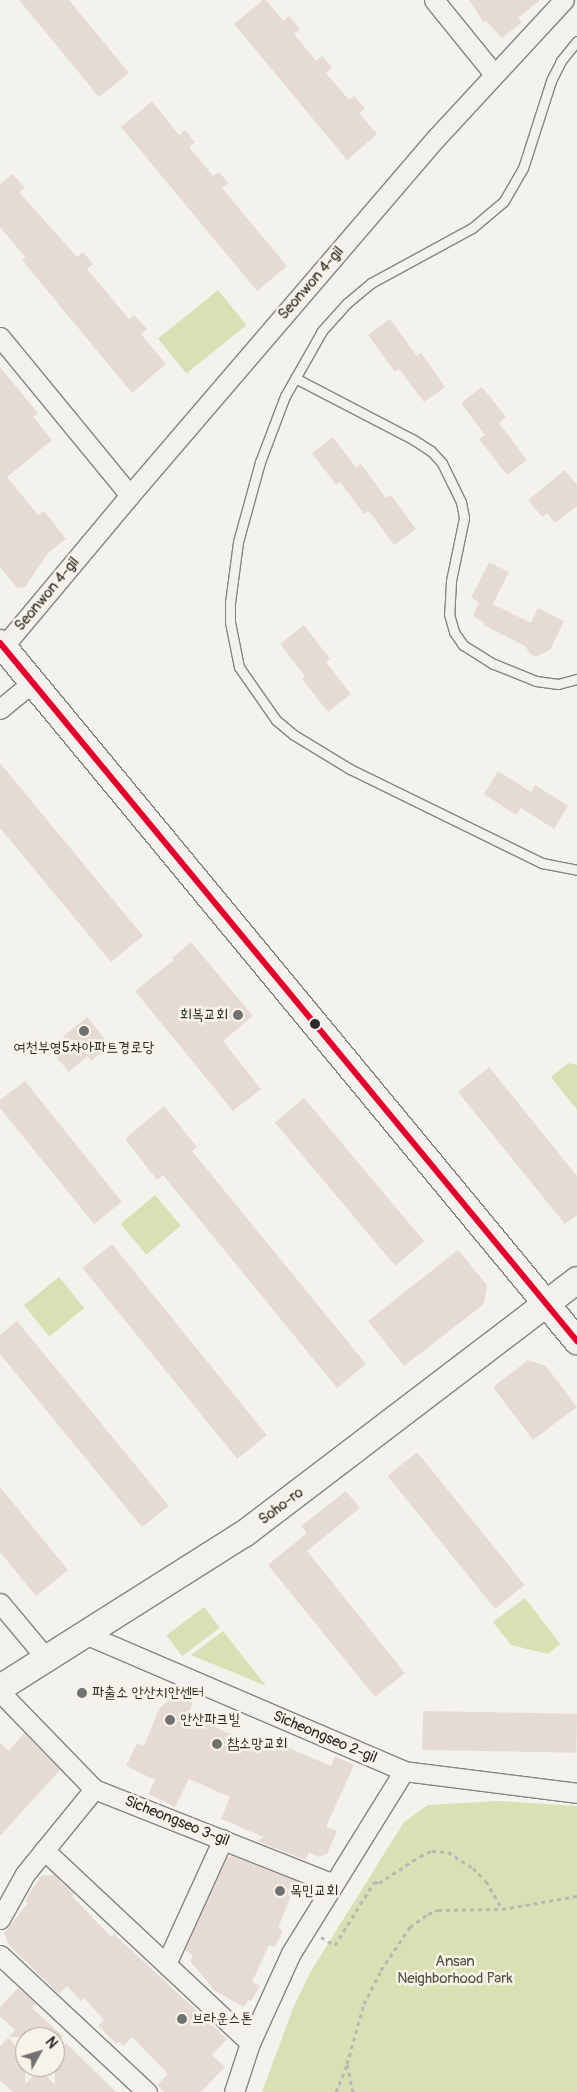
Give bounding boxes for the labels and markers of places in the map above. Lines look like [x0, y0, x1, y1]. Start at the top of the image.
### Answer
place label: 회복교회 [180, 1006, 228, 1024]
marker: 회복교회 [232, 1009, 244, 1021]
unlabelled marker [310, 1019, 320, 1029]
marker: 여천부영5차아파트경로당 [78, 1025, 90, 1037]
place label: 여천부영5차아파트경로당 [14, 1039, 154, 1057]
place label: 파출소 안산치안센터 [92, 1684, 204, 1702]
marker: 파출소 안산치안센터 [76, 1687, 88, 1699]
place label: 안산파크빌 [180, 1711, 240, 1729]
marker: 안산파크빌 [164, 1714, 176, 1726]
place label: 참소망교회 [227, 1735, 287, 1753]
marker: 참소망교회 [211, 1738, 223, 1750]
place label: 목민교회 [290, 1882, 338, 1900]
marker: 목민교회 [274, 1885, 286, 1897]
place label: 브라운스톤 [192, 2010, 252, 2028]
marker: 브라운스톤 [176, 2013, 188, 2025]

